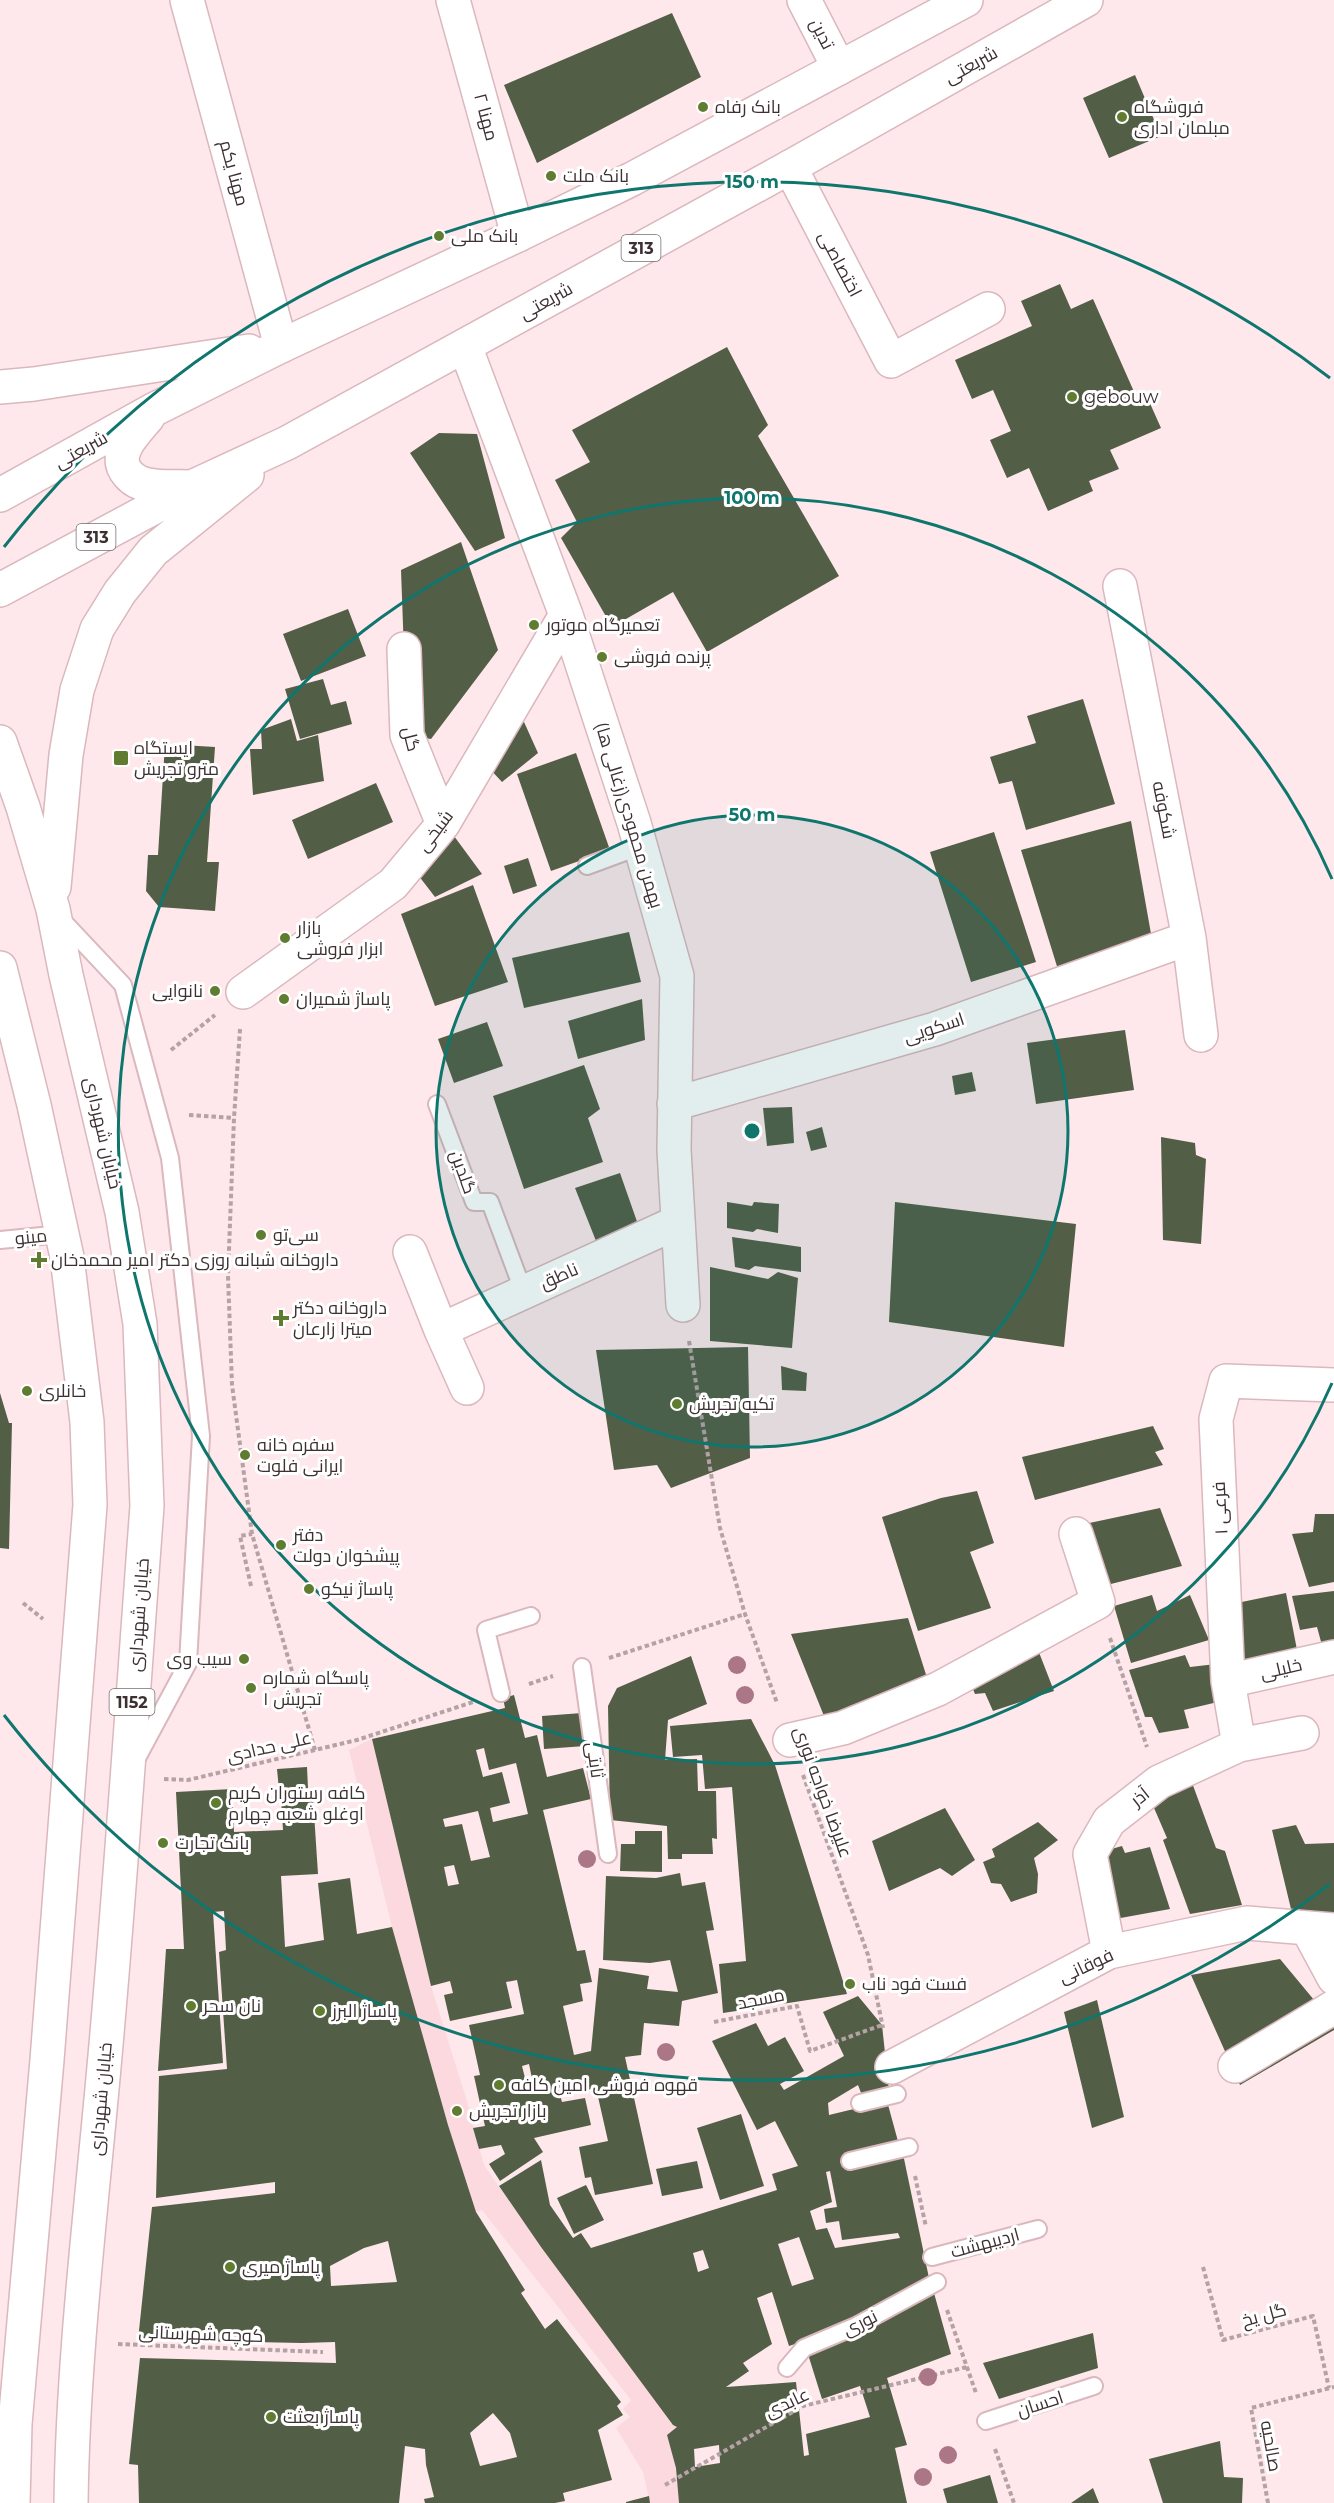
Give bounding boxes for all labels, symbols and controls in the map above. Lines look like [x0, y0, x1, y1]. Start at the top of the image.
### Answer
street label: تدین [805, 15, 839, 53]
street label: شریعتی [941, 41, 1001, 89]
street label: مهنا ۲ [469, 91, 503, 143]
place label: بانک رفاه [715, 96, 781, 118]
place label: فروشگاه مبلمان اداری [1134, 96, 1230, 139]
marker: بانک رفاه [696, 100, 710, 114]
marker: فروشگاه مبلمان اداری [1115, 110, 1129, 124]
street label: مهنا یکم [214, 138, 253, 209]
place label: بانک ملت [563, 165, 629, 187]
marker: بانک ملت [544, 169, 558, 183]
text: 150 m [725, 171, 779, 193]
place label: بانک ملی [451, 225, 518, 247]
street label: اختصاصی [814, 227, 866, 301]
marker: بانک ملی [432, 229, 446, 243]
road number: 313 [622, 235, 660, 261]
street label: شریعتی [516, 277, 576, 325]
place label: gebouw [1084, 386, 1159, 408]
marker: gebouw [1065, 390, 1079, 404]
street label: شریعتی [51, 426, 111, 474]
text: 100 m [724, 487, 780, 509]
road number: 313 [76, 524, 116, 550]
place label: تعمیرگاه موتور [545, 614, 660, 636]
marker: تعمیرگاه موتور [527, 618, 541, 632]
place label: پرنده فروشی [614, 646, 711, 669]
marker: پرنده فروشی [595, 650, 609, 664]
street label: بهمن محمودی(زغالی ها) [590, 719, 668, 911]
street label: گل [397, 724, 425, 754]
place label: ایستگاه مترو تجریش [134, 737, 219, 780]
marker: ایستگاه مترو تجریش [112, 749, 130, 767]
street label: شکوفه [1148, 779, 1180, 841]
text: 50 m [729, 804, 775, 826]
street label: شیخی [412, 806, 458, 856]
place label: بازار ابزار فروشی [296, 917, 383, 960]
marker: بازار ابزار فروشی [278, 931, 292, 945]
place label: نانوایی [152, 980, 203, 1002]
marker: نانوایی [208, 984, 222, 998]
place label: پاساژ شمیران [296, 988, 391, 1011]
marker: پاساژ شمیران [277, 992, 291, 1006]
street label: اسکویی [901, 1008, 967, 1048]
street label: خیابان شهرداری [79, 1075, 127, 1191]
centre of rings [742, 1121, 762, 1141]
street label: گلدین [445, 1147, 481, 1197]
street label: مینو [14, 1224, 48, 1250]
place label: سی‌تو [273, 1224, 319, 1246]
marker: سی‌تو [254, 1228, 268, 1242]
place label: داروخانه شبانه روزی دکتر امیر محمدخان [51, 1249, 338, 1271]
marker: داروخانه شبانه روزی دکتر امیر محمدخان [32, 1253, 46, 1267]
street label: ناطق [536, 1258, 582, 1295]
place label: داروخانه دکتر میترا زارعان [292, 1297, 387, 1340]
marker: داروخانه دکتر میترا زارعان [274, 1311, 288, 1325]
place label: خانلری [39, 1380, 86, 1402]
marker: خانلری [20, 1384, 34, 1398]
place label: تکیه تجریش [689, 1393, 775, 1415]
marker: تکیه تجریش [670, 1397, 684, 1411]
place label: سفره خانه ایرانی فلوت [257, 1434, 343, 1477]
marker: سفره خانه ایرانی فلوت [238, 1448, 252, 1462]
street label: فرعی ۱ [1208, 1481, 1232, 1535]
place label: دفتر پیشخوان دولت [292, 1524, 400, 1568]
marker: دفتر پیشخوان دولت [274, 1538, 288, 1552]
street label: خیابان شهرداری [124, 1557, 154, 1673]
place label: پاساژ نیکو [321, 1578, 393, 1601]
marker: پاساژ نیکو [302, 1582, 316, 1596]
place label: سیب وی [166, 1648, 232, 1670]
marker: سیب وی [237, 1652, 251, 1666]
street label: خلیلی [1258, 1654, 1304, 1684]
place label: پاسگاه شماره ۱ تجریش [263, 1667, 369, 1710]
marker: پاسگاه شماره ۱ تجریش [244, 1681, 258, 1695]
road number: 1152 [110, 1689, 154, 1715]
street label: علیرضا خواجه نوری [789, 1723, 857, 1861]
street label: علی حدادی [225, 1727, 313, 1767]
street label: ثابتی [582, 1741, 608, 1780]
place label: کافه رستوران کریم اوغلو شعبه چهارم [228, 1782, 366, 1826]
street label: آذر [1125, 1783, 1154, 1812]
marker: کافه رستوران کریم اوغلو شعبه چهارم [209, 1796, 223, 1810]
place label: بانک تجارت [175, 1832, 249, 1854]
marker: بانک تجارت [156, 1836, 170, 1850]
street label: فوقانی [1055, 1944, 1117, 1988]
place label: فست فود ناب [862, 1973, 967, 1995]
marker: فست فود ناب [843, 1977, 857, 1991]
street label: مسجد [736, 1984, 786, 2014]
place label: نان سحر [202, 1995, 261, 2017]
marker: نان سحر [184, 1999, 198, 2013]
place label: پاساژ البرز [331, 2000, 397, 2023]
marker: پاساژ البرز [313, 2004, 327, 2018]
street label: خیابان شهرداری [85, 2041, 117, 2157]
place label: قهوه فروشی امین کافه [511, 2074, 698, 2096]
marker: قهوه فروشی امین کافه [492, 2078, 506, 2092]
place label: بازار تجریش [469, 2100, 546, 2122]
marker: بازار تجریش [450, 2104, 464, 2118]
street label: اردیبهشت [948, 2223, 1022, 2263]
place label: پاساژ میری [242, 2256, 320, 2279]
marker: پاساژ میری [223, 2260, 237, 2274]
street label: گل یخ [1239, 2298, 1289, 2332]
street label: نوری [839, 2305, 881, 2341]
street label: کوچه شهرستانی [138, 2321, 264, 2348]
street label: عابدی [761, 2383, 813, 2423]
street label: احسان [1014, 2386, 1066, 2422]
place label: پاساژ بعثت [283, 2406, 359, 2429]
marker: پاساژ بعثت [264, 2410, 278, 2424]
street label: صالحیه [1256, 2419, 1286, 2473]

